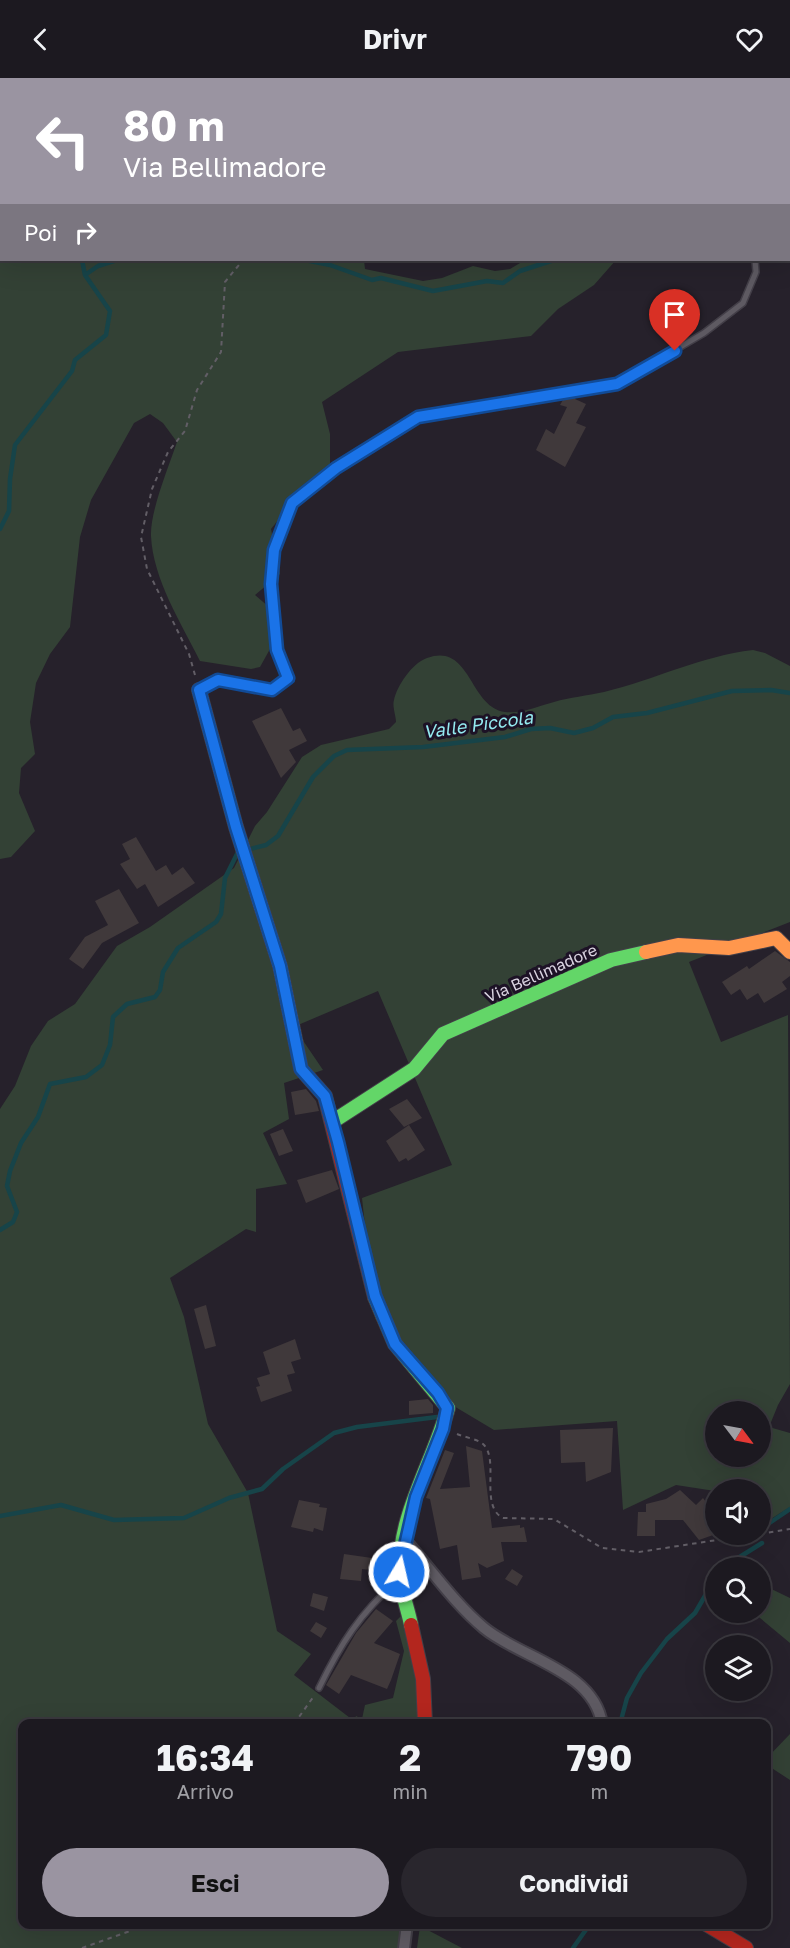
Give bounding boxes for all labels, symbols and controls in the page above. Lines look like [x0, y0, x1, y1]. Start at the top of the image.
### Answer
icon: back [24, 23, 57, 56]
text: Drivr [363, 23, 427, 55]
icon: heart [733, 23, 766, 56]
text: 80 m [123, 100, 224, 150]
icon: left [24, 102, 102, 180]
text: Via Bellimadore [123, 151, 326, 183]
icon: right [69, 216, 102, 249]
text: Poi [24, 219, 57, 246]
pin [649, 289, 700, 351]
icon: arrive [658, 298, 691, 331]
water label: Valle Piccola [422, 705, 535, 743]
street label: Via Bellimadore [482, 939, 600, 1007]
north arrow [705, 1401, 771, 1467]
map controls [705, 1401, 771, 1701]
button: sound [705, 1479, 771, 1545]
position arrow [367, 1540, 431, 1604]
button: search [705, 1557, 771, 1623]
button: layers [705, 1635, 771, 1701]
text: 16:34 [157, 1736, 254, 1779]
text: 2 [399, 1736, 421, 1779]
text: 790 [567, 1736, 632, 1779]
text: Arrivo [177, 1779, 234, 1803]
text: min [393, 1779, 428, 1803]
text: m [591, 1779, 608, 1803]
button: Esci [42, 1848, 389, 1917]
button: Condividi [401, 1848, 747, 1917]

